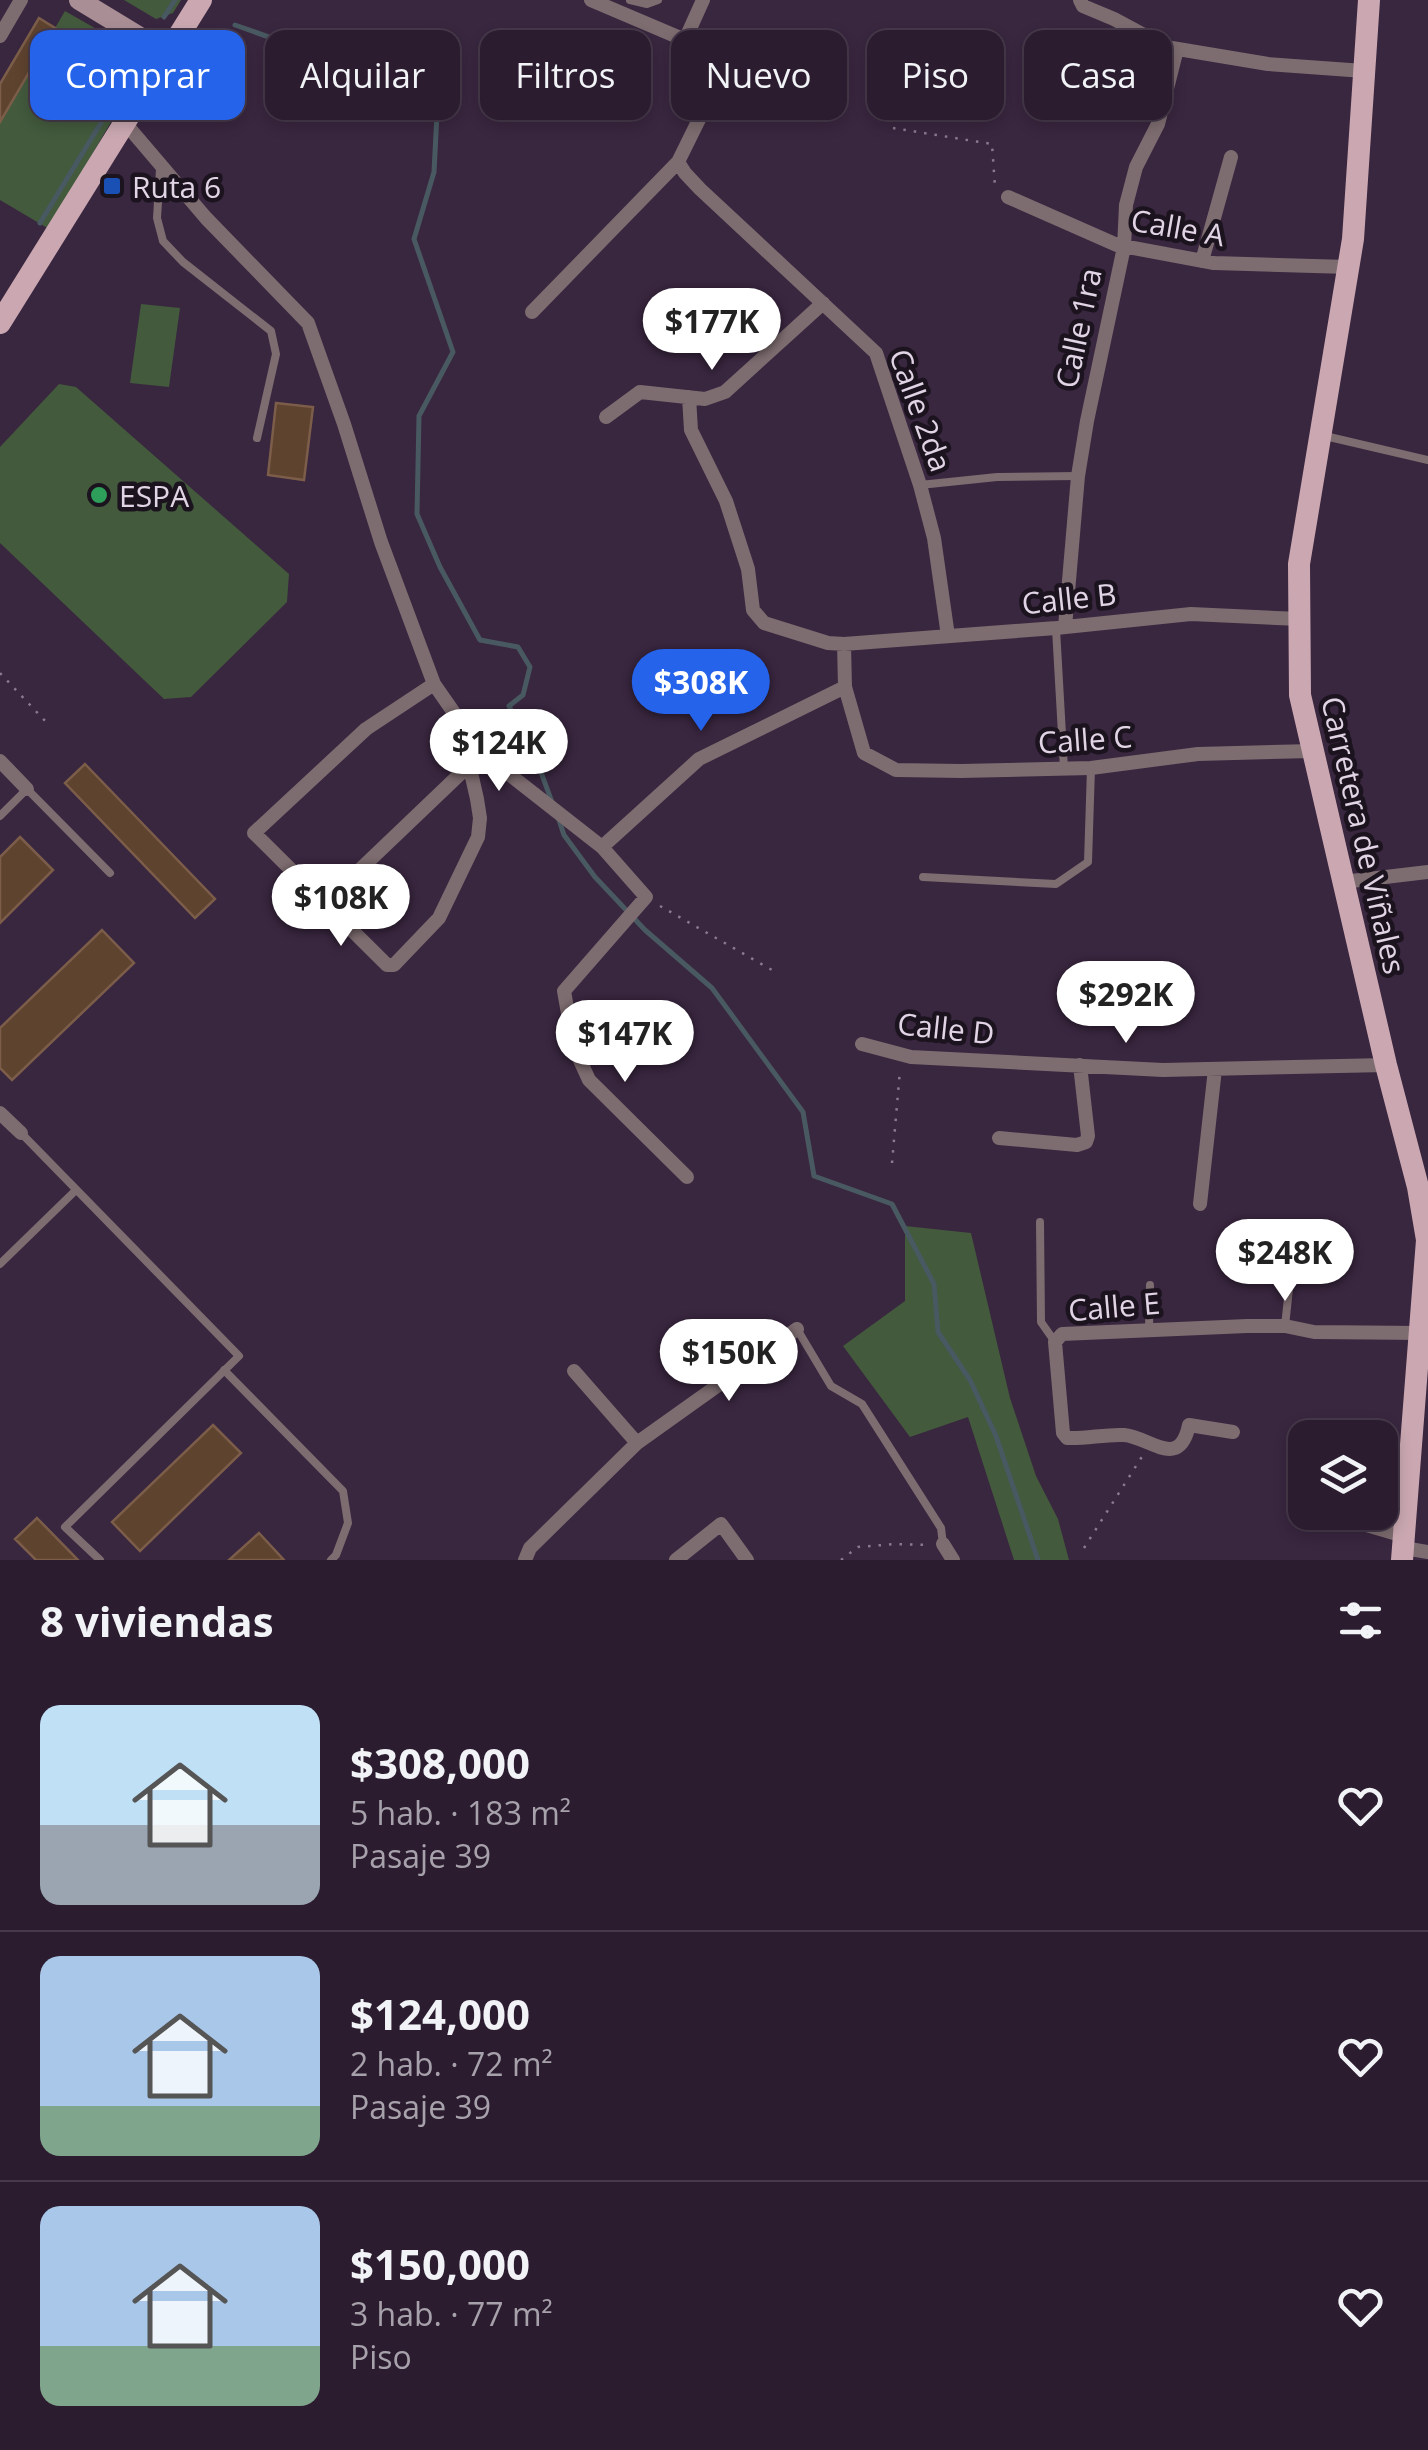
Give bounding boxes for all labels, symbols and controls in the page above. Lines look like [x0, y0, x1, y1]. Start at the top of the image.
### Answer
chip: Comprar [30, 30, 245, 120]
chip: Alquilar [265, 30, 460, 120]
chip: Filtros [480, 30, 651, 120]
chip: Nuevo [671, 30, 847, 120]
chip: Piso [867, 30, 1004, 120]
chip: Casa [1024, 30, 1172, 120]
place label: Ruta 6 [132, 166, 221, 207]
marker: Ruta 6 [101, 175, 123, 197]
street label: Calle A [1128, 199, 1228, 255]
street label: Calle 1ra [1045, 264, 1111, 392]
pin: $177K [642, 288, 782, 373]
text: $177K [665, 299, 759, 342]
street label: Calle 2da [880, 343, 962, 477]
place label: ESPA [119, 475, 189, 516]
marker: ESPA [88, 484, 110, 506]
street label: Calle B [1020, 573, 1118, 623]
pin: $308K [631, 649, 771, 734]
text: $308K [654, 660, 748, 703]
street label: Carretera de Viñales [1312, 692, 1416, 978]
pin: $124K [429, 709, 569, 794]
street label: Calle C [1037, 715, 1133, 763]
text: $124K [452, 720, 546, 763]
pin: $108K [271, 864, 411, 949]
text: $108K [294, 875, 388, 918]
pin: $292K [1056, 961, 1196, 1046]
text: $292K [1079, 972, 1173, 1015]
pin: $147K [555, 1000, 695, 1085]
street label: Calle D [896, 1003, 996, 1053]
text: $147K [578, 1011, 672, 1054]
pin: $248K [1215, 1219, 1355, 1304]
text: $248K [1238, 1230, 1332, 1273]
street label: Calle E [1066, 1282, 1162, 1330]
pin: $150K [659, 1319, 799, 1404]
text: $150K [682, 1330, 776, 1373]
map controls [1288, 1420, 1398, 1530]
button: layers [1288, 1420, 1398, 1530]
text: 8 viviendas [40, 1592, 274, 1649]
icon: filters [1333, 1593, 1388, 1648]
text: $308,000 [350, 1734, 530, 1791]
icon: home [120, 1745, 240, 1865]
icon: heart [1333, 1778, 1388, 1833]
text: 5 hab. · 183 m² [350, 1791, 571, 1834]
text: Pasaje 39 [350, 1834, 491, 1877]
text: $124,000 [350, 1985, 530, 2042]
icon: home [120, 1996, 240, 2116]
icon: heart [1333, 2029, 1388, 2084]
text: 2 hab. · 72 m² [350, 2042, 553, 2085]
text: Pasaje 39 [350, 2085, 491, 2128]
text: $150,000 [350, 2235, 530, 2292]
icon: home [120, 2246, 240, 2366]
icon: heart [1333, 2279, 1388, 2334]
text: 3 hab. · 77 m² [350, 2292, 553, 2335]
text: Piso [350, 2335, 412, 2378]

